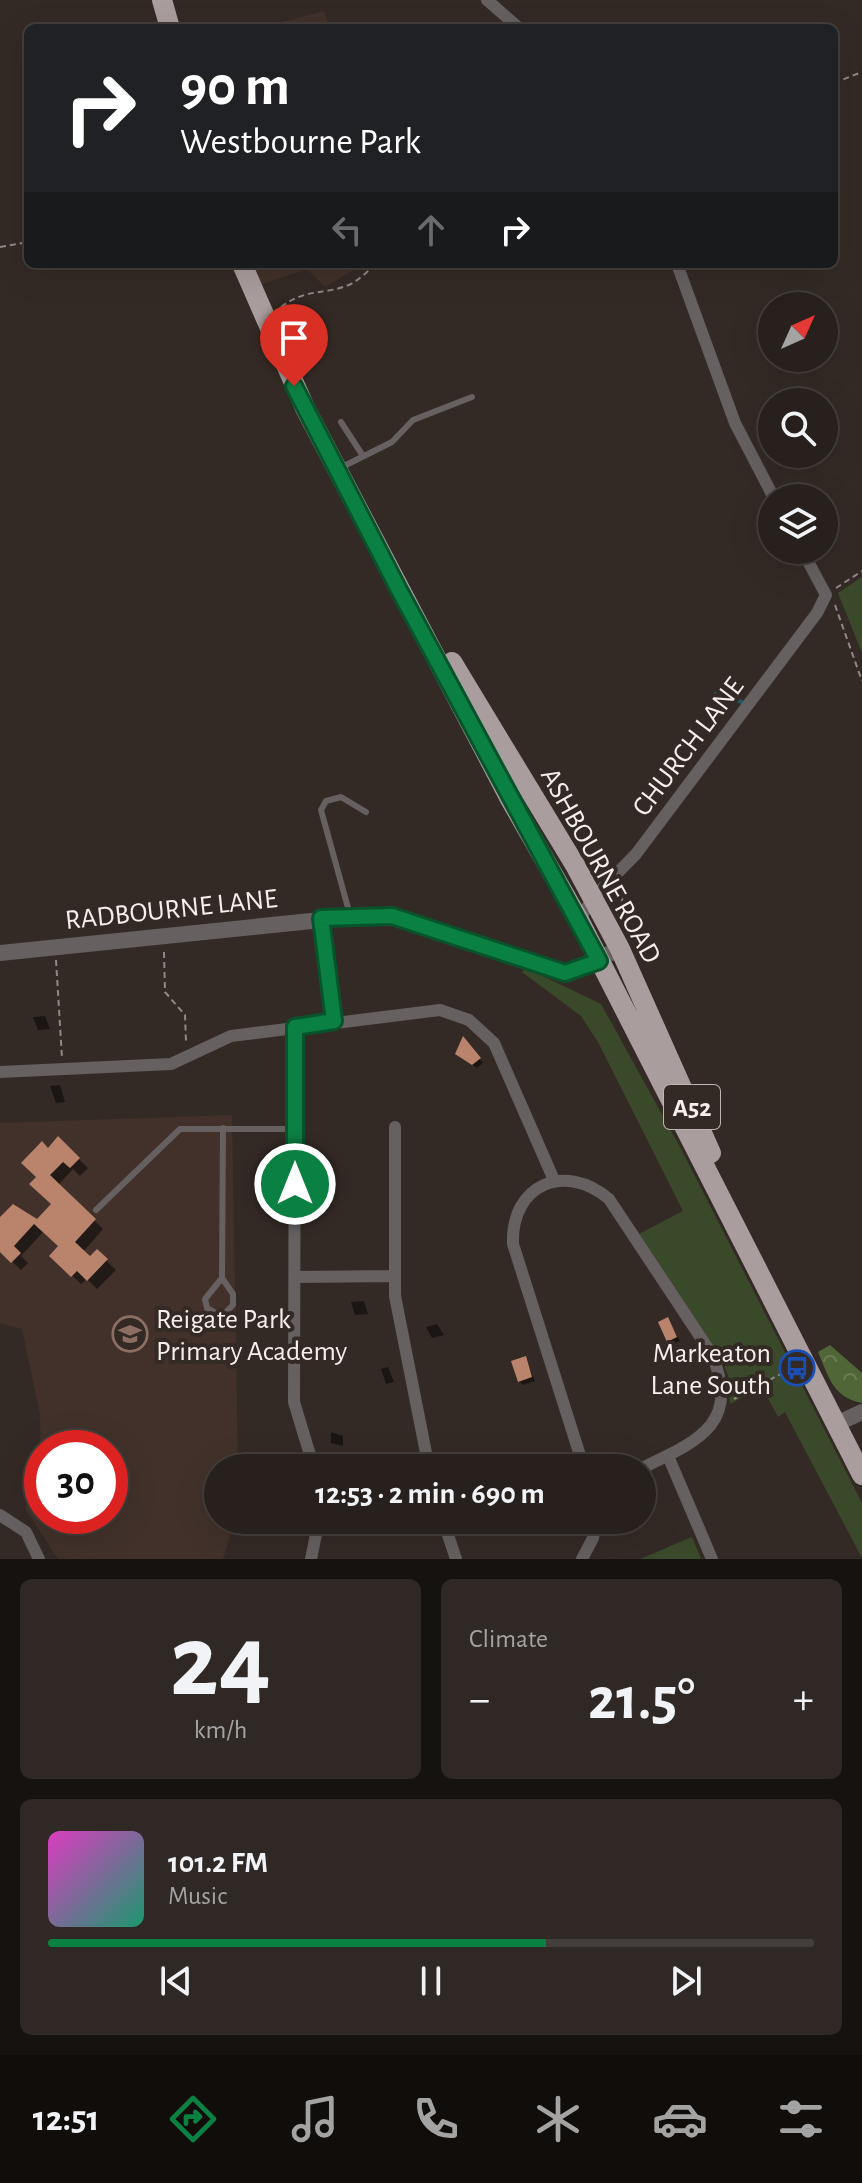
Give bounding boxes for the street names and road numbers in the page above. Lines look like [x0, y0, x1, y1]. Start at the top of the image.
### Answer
street label: CHURCH LANE [628, 673, 750, 822]
street label: ASHBOURNE ROAD [535, 764, 665, 968]
street label: RADBOURNE LANE [64, 885, 279, 935]
road number: A52 [664, 1085, 720, 1129]

